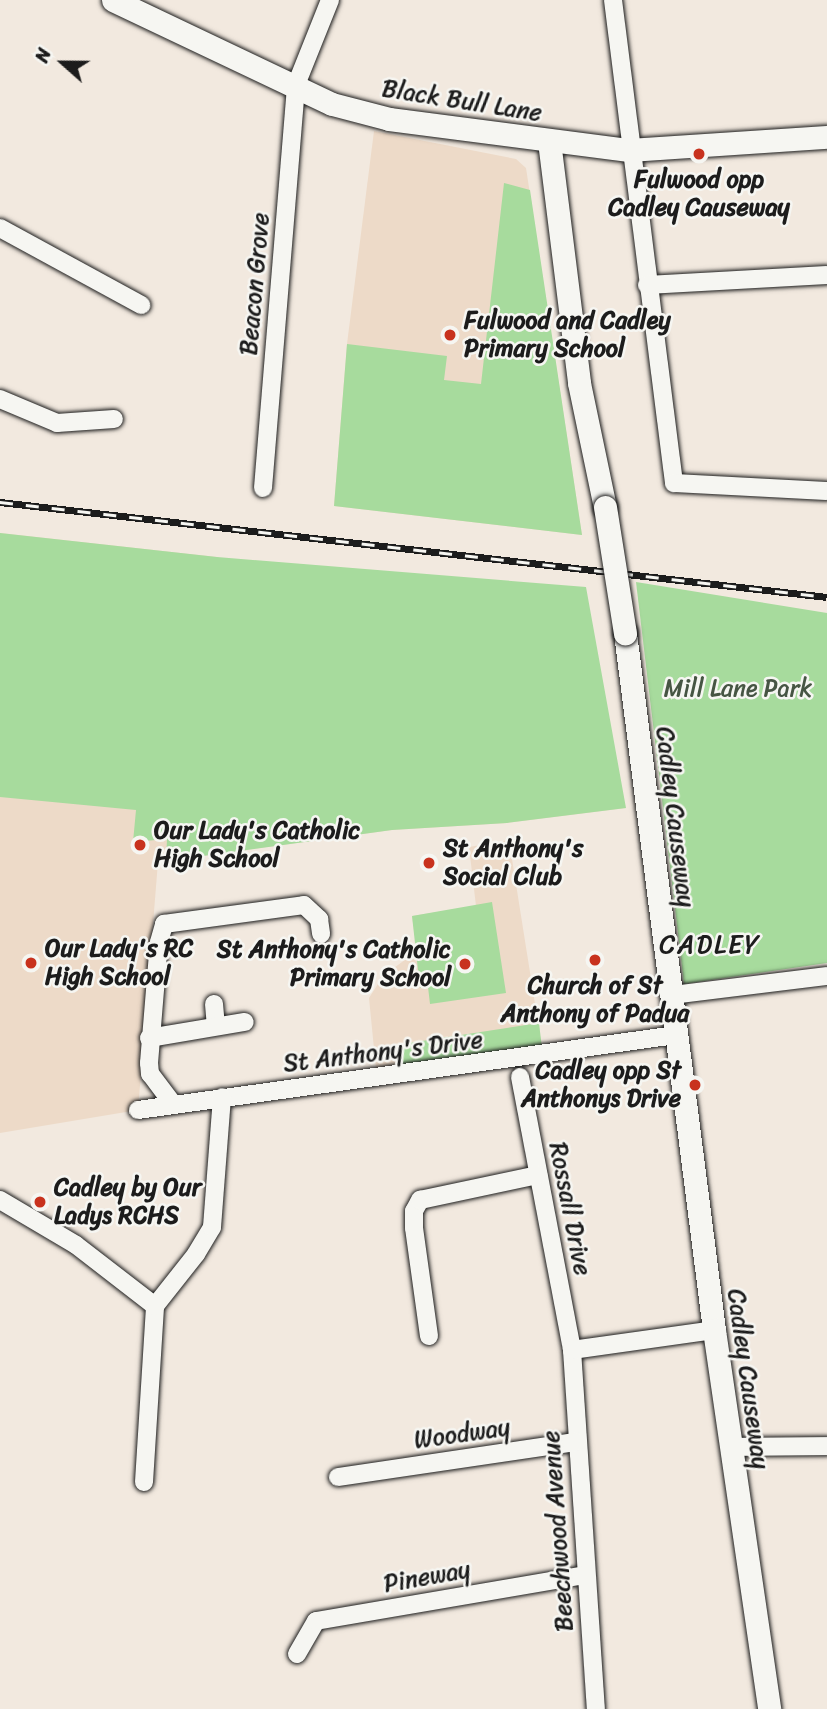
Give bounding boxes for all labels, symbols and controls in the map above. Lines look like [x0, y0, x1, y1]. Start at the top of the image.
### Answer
north arrow [28, 28, 98, 98]
text: N [25, 43, 61, 67]
street label: Black Bull Lane [380, 74, 544, 128]
marker: Fulwood opp Cadley Causeway [691, 146, 707, 162]
place label: Fulwood opp Cadley Causeway [609, 166, 789, 222]
street label: Beacon Grove [234, 211, 276, 357]
place label: Fulwood and Cadley Primary School [464, 307, 671, 363]
marker: Fulwood and Cadley Primary School [442, 327, 458, 343]
park label: Mill Lane Park [663, 675, 813, 703]
street label: Cadley Causeway [650, 726, 700, 908]
place label: Our Lady's Catholic High School [154, 817, 360, 873]
place label: St Anthony's Social Club [443, 835, 583, 891]
marker: Our Lady's Catholic High School [132, 837, 148, 853]
marker: St Anthony's Social Club [421, 855, 437, 871]
district label: CADLEY [660, 929, 760, 961]
place label: Our Lady's RC High School [45, 935, 192, 991]
place label: St Anthony's Catholic Primary School [217, 936, 451, 992]
marker: Church of St Anthony of Padua [587, 952, 603, 968]
marker: Our Lady's RC High School [23, 955, 39, 971]
marker: St Anthony's Catholic Primary School [457, 956, 473, 972]
place label: Church of St Anthony of Padua [501, 972, 689, 1028]
street label: St Anthony's Drive [282, 1025, 484, 1079]
place label: Cadley opp St Anthonys Drive [521, 1057, 681, 1113]
marker: Cadley opp St Anthonys Drive [687, 1077, 703, 1093]
street label: Rossall Drive [543, 1140, 597, 1278]
place label: Cadley by Our Ladys RCHS [54, 1174, 202, 1230]
marker: Cadley by Our Ladys RCHS [32, 1194, 48, 1210]
street label: Cadley Causeway [721, 1287, 775, 1471]
street label: Woodway [412, 1413, 512, 1455]
street label: Beechwood Avenue [537, 1430, 579, 1632]
street label: Pineway [381, 1555, 473, 1599]

